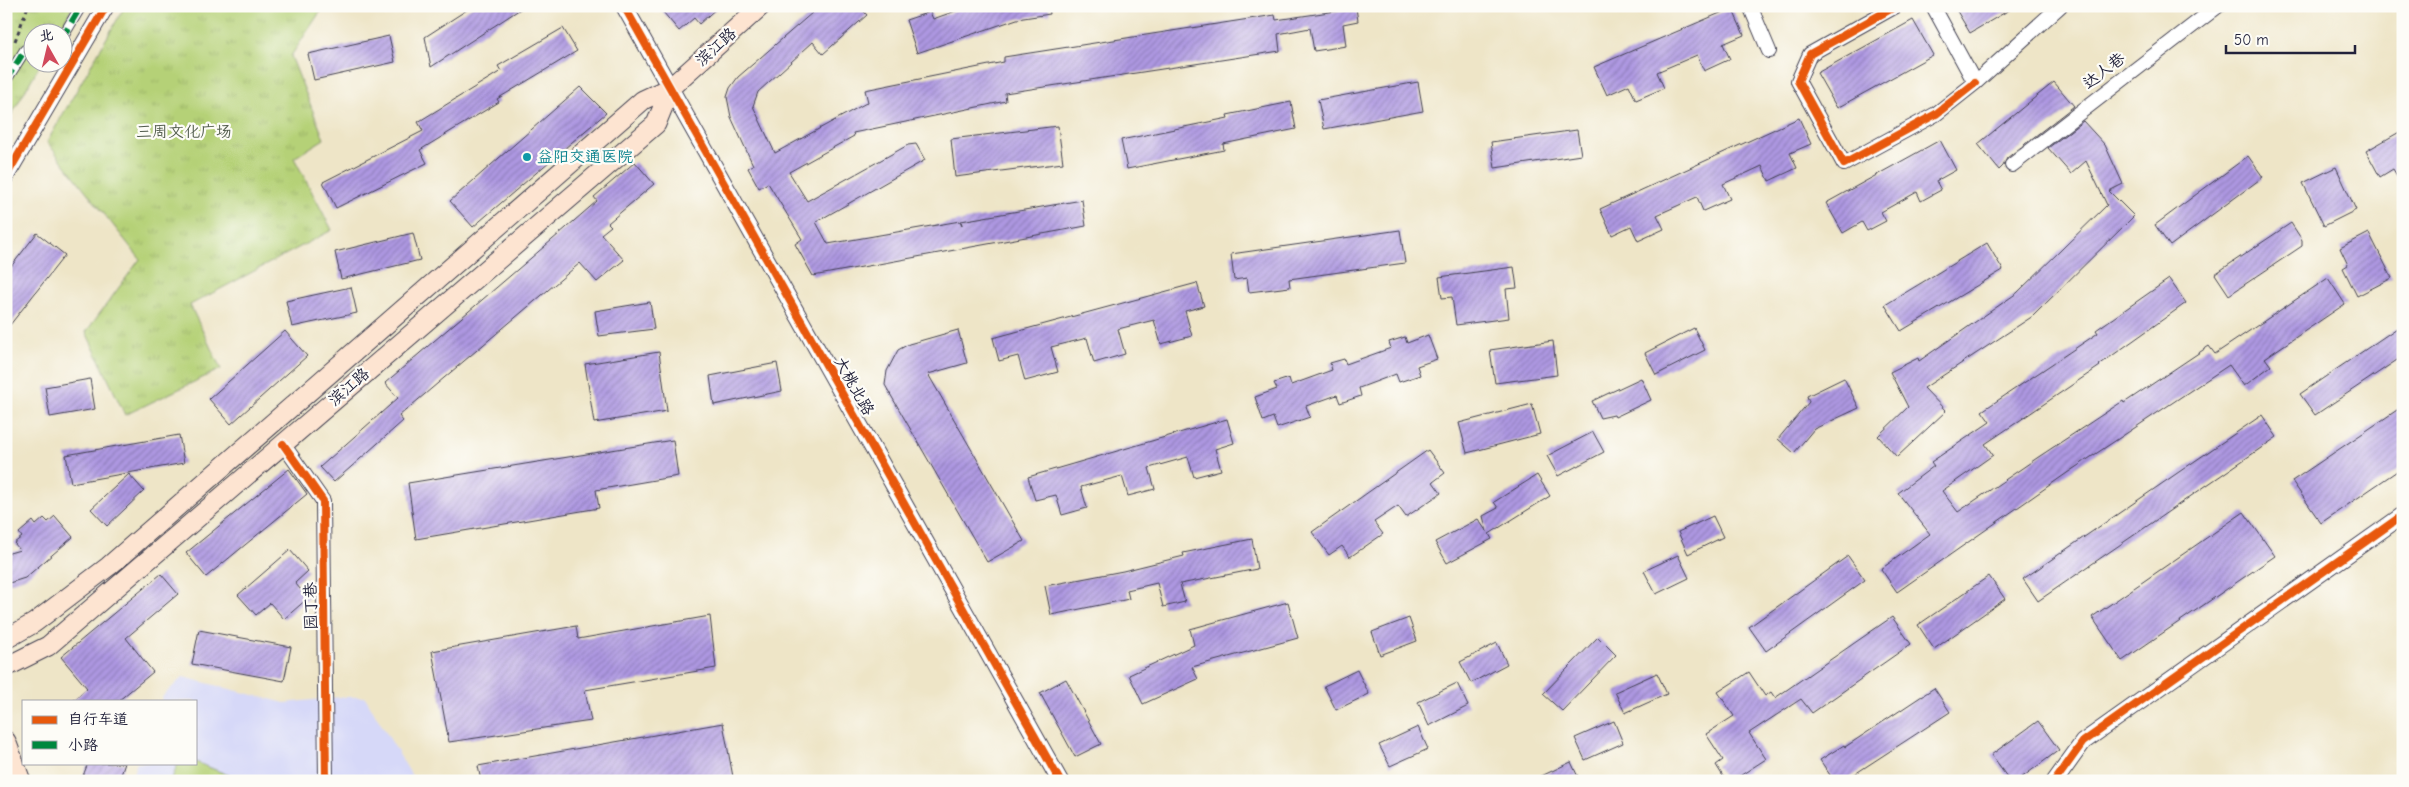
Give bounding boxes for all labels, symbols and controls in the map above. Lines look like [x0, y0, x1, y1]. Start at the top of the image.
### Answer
north arrow [22, 22, 72, 72]
scale bar [2226, 22, 2355, 54]
street label: 滨江路 [692, 24, 740, 70]
text: 北 [38, 26, 54, 45]
text: 50 m [2234, 31, 2269, 49]
street label: 达人巷 [2080, 49, 2128, 93]
park label: 三周文化广场 [136, 123, 232, 141]
place label: 益阳交通医院 [537, 148, 633, 166]
marker: 益阳交通医院 [521, 151, 533, 163]
street label: 大桃北路 [831, 354, 877, 418]
street label: 滨江路 [325, 364, 373, 410]
street label: 园丁巷 [302, 582, 320, 630]
legend [22, 700, 198, 764]
text: 自行车道 [68, 710, 128, 728]
text: 小路 [68, 736, 98, 754]

